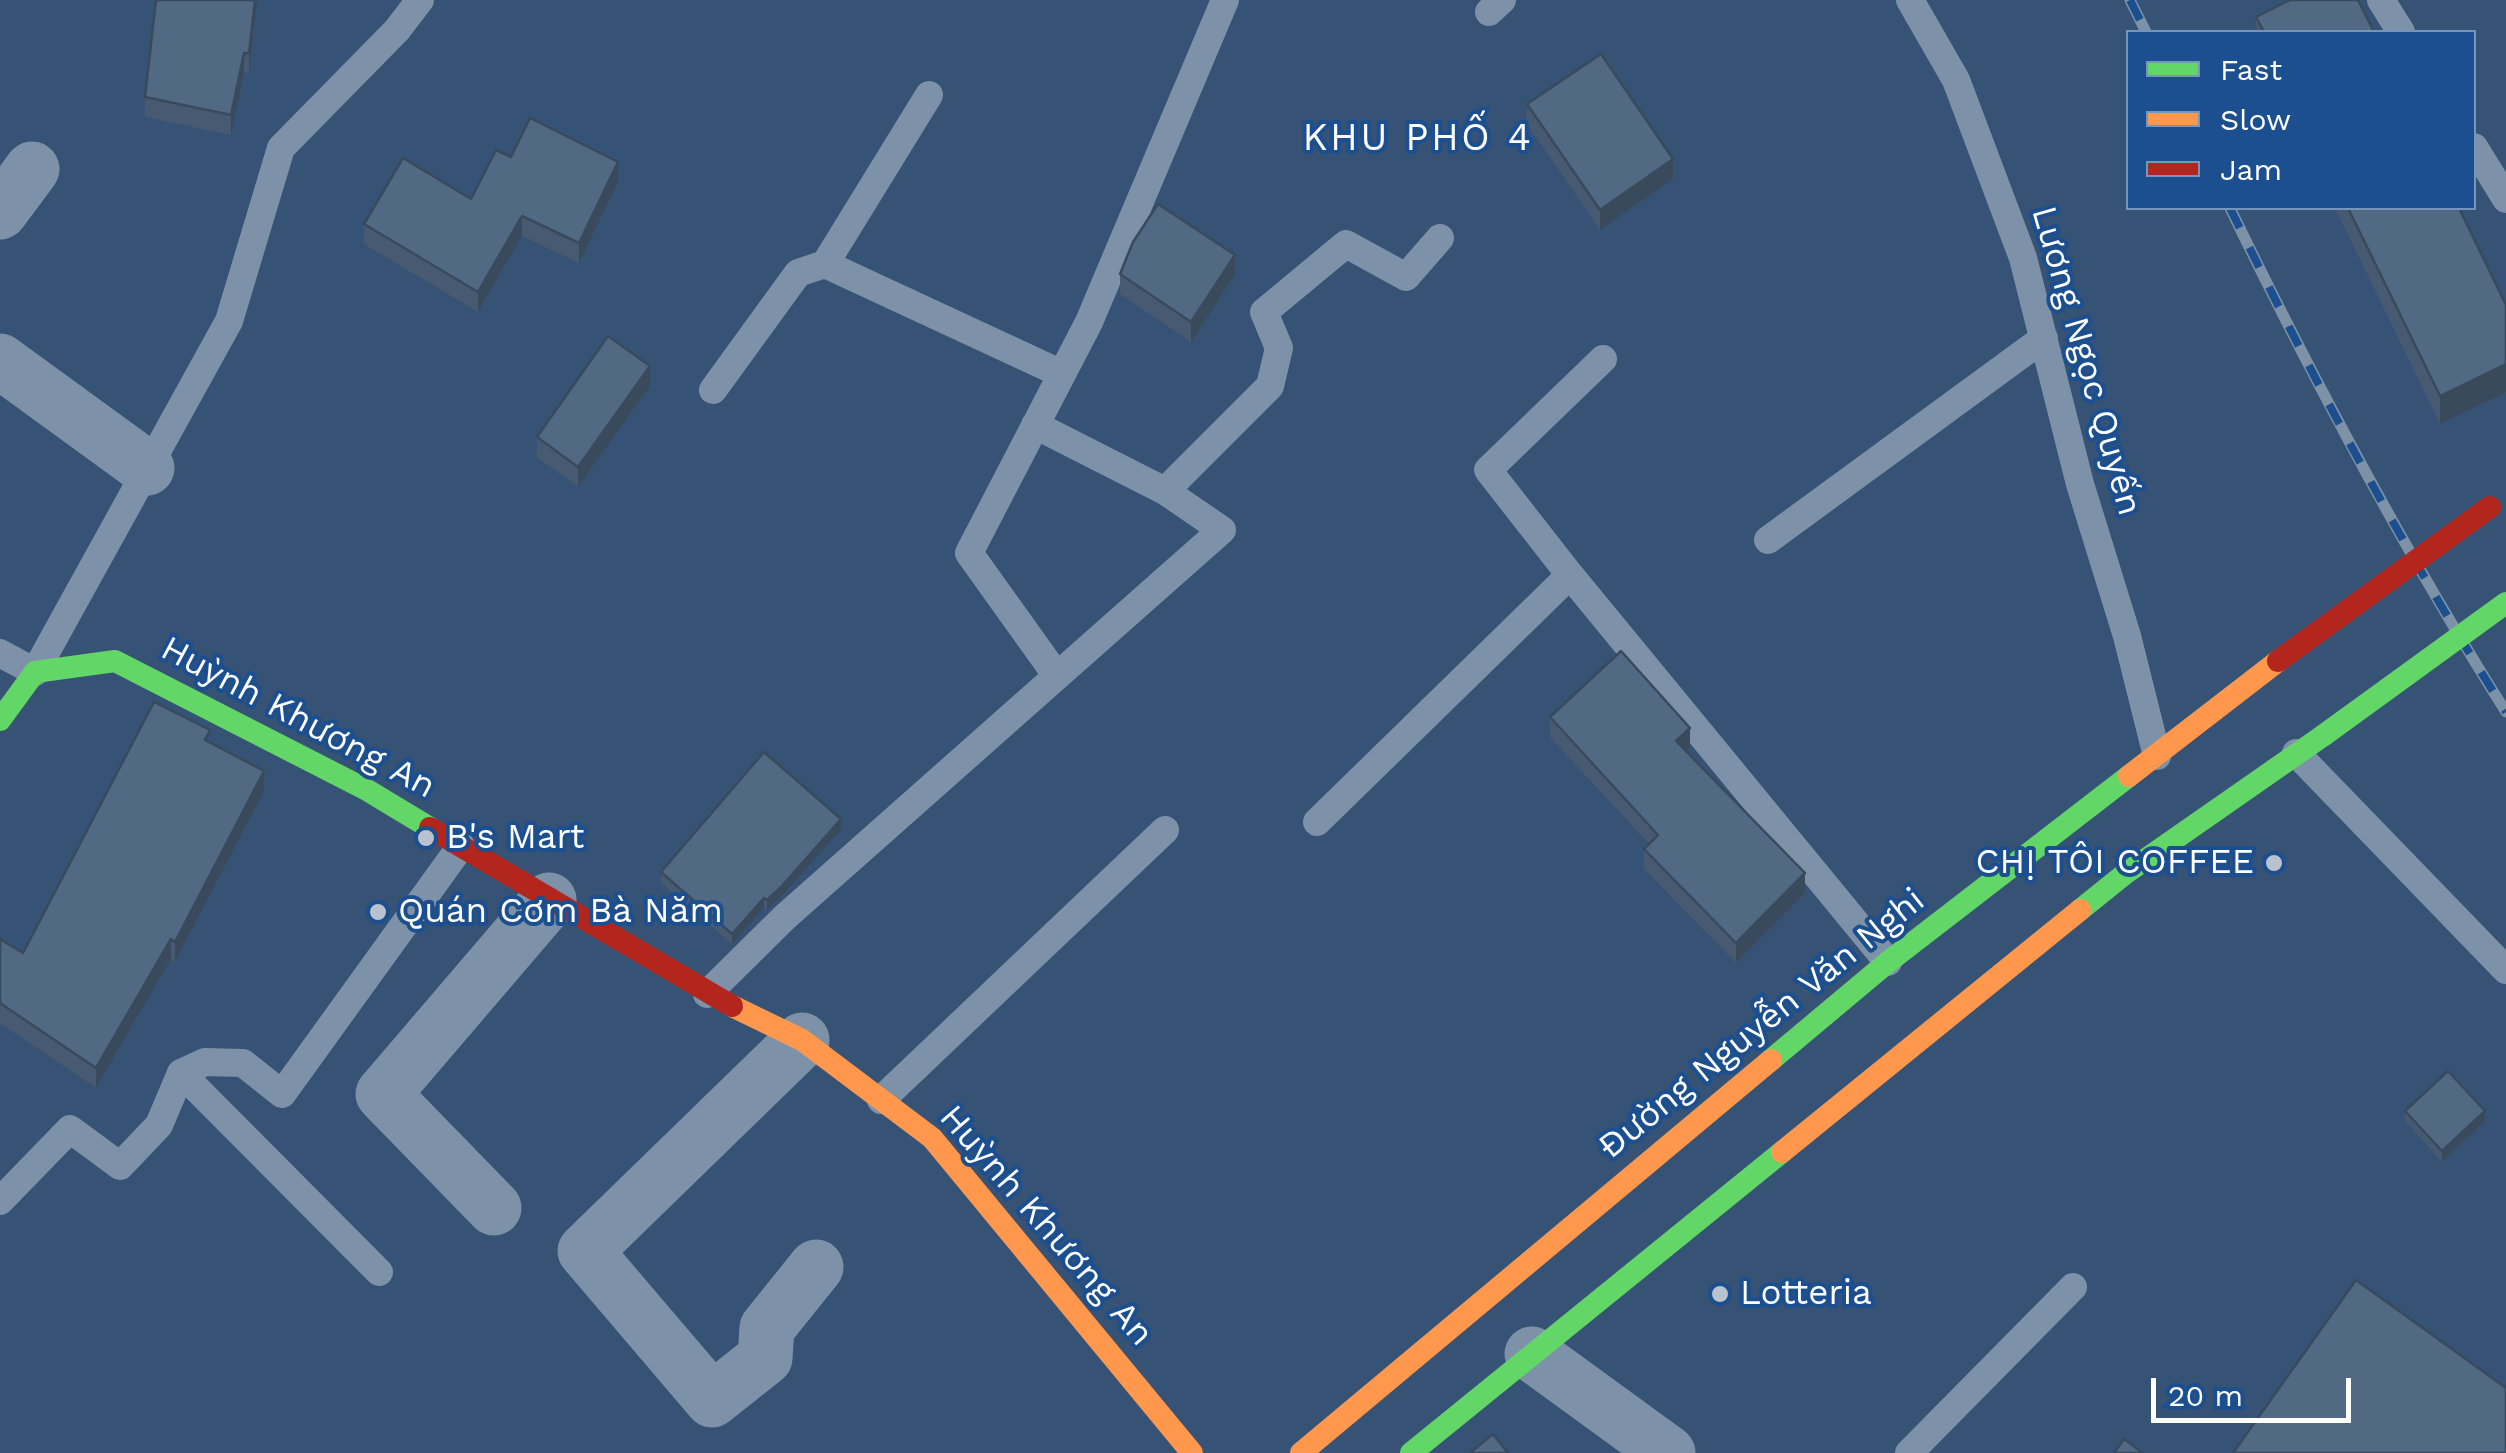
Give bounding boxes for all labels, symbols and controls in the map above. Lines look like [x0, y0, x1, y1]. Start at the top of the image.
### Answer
legend [2126, 30, 2476, 210]
text: Fast [2220, 52, 2282, 87]
text: Slow [2220, 102, 2291, 137]
district label: KHU PHỐ 4 [1303, 116, 1533, 162]
text: Jam [2220, 152, 2282, 187]
street label: Lương Ngọc Quyến [2022, 202, 2150, 520]
street label: Huỳnh Khương An [154, 628, 442, 808]
place label: B's Mart [446, 817, 584, 859]
marker: B's Mart [415, 827, 437, 849]
place label: CHỊ TÔI COFFEE [1976, 842, 2254, 884]
marker: CHỊ TÔI COFFEE [2263, 852, 2285, 874]
street label: Đường Nguyễn Văn Nghi [1591, 880, 1933, 1168]
place label: Quán Cơm Bà Năm [398, 891, 723, 933]
marker: Quán Cơm Bà Năm [367, 901, 389, 923]
street label: Huỳnh Khương An [930, 1097, 1162, 1355]
place label: Lotteria [1740, 1273, 1872, 1315]
marker: Lotteria [1709, 1283, 1731, 1305]
scale bar [2156, 1358, 2356, 1420]
text: 20 m [2168, 1378, 2243, 1413]

